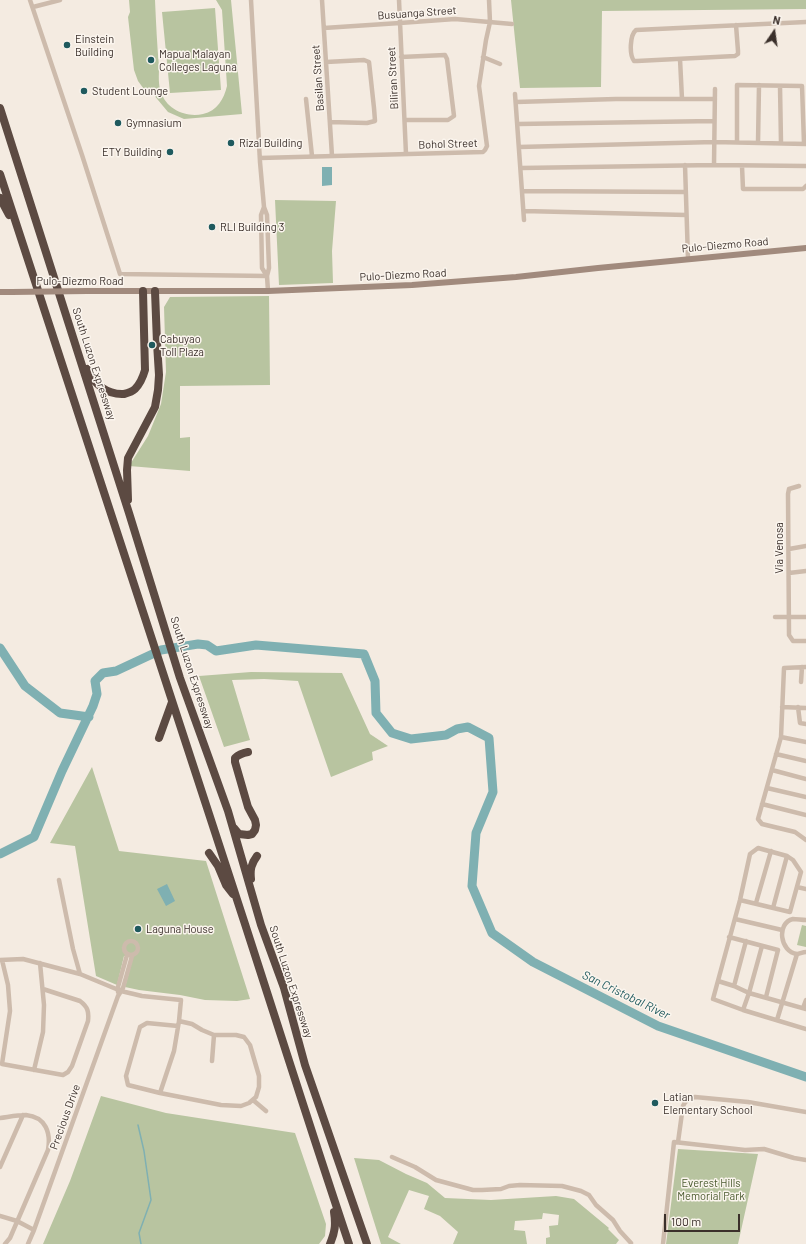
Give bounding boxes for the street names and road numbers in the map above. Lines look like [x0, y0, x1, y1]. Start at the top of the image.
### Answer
street label: Busuanga Street [377, 4, 457, 22]
street label: Basilan Street [309, 44, 327, 112]
street label: Biliran Street [385, 46, 401, 110]
street label: Bohol Street [418, 136, 478, 152]
street label: Pulo-Diezmo Road [681, 235, 769, 255]
street label: Pulo-Diezmo Road [359, 266, 447, 284]
street label: Pulo-Diezmo Road [36, 274, 124, 288]
street label: South Luzon Expressway [70, 306, 118, 422]
street label: Via Venosa [772, 522, 786, 574]
street label: South Luzon Expressway [168, 615, 216, 731]
street label: South Luzon Expressway [267, 924, 315, 1040]
street label: Precious Drive [47, 1082, 83, 1152]

